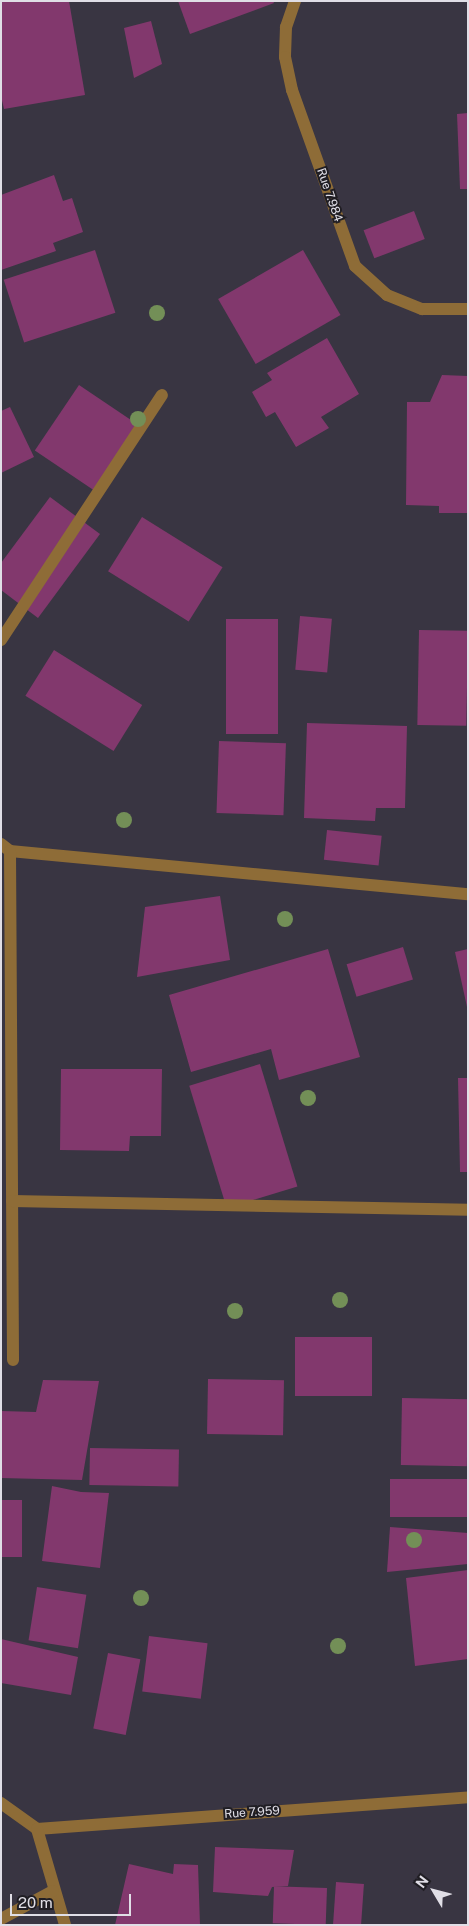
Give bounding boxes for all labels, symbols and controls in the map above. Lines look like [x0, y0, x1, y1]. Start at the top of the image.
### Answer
street label: Rue 7.984 [313, 166, 345, 224]
street label: Rue 7.959 [224, 1804, 280, 1822]
north arrow [409, 1866, 459, 1916]
text: N [412, 1873, 432, 1891]
scale bar [12, 1884, 134, 1916]
text: 20 m [18, 1894, 53, 1911]

